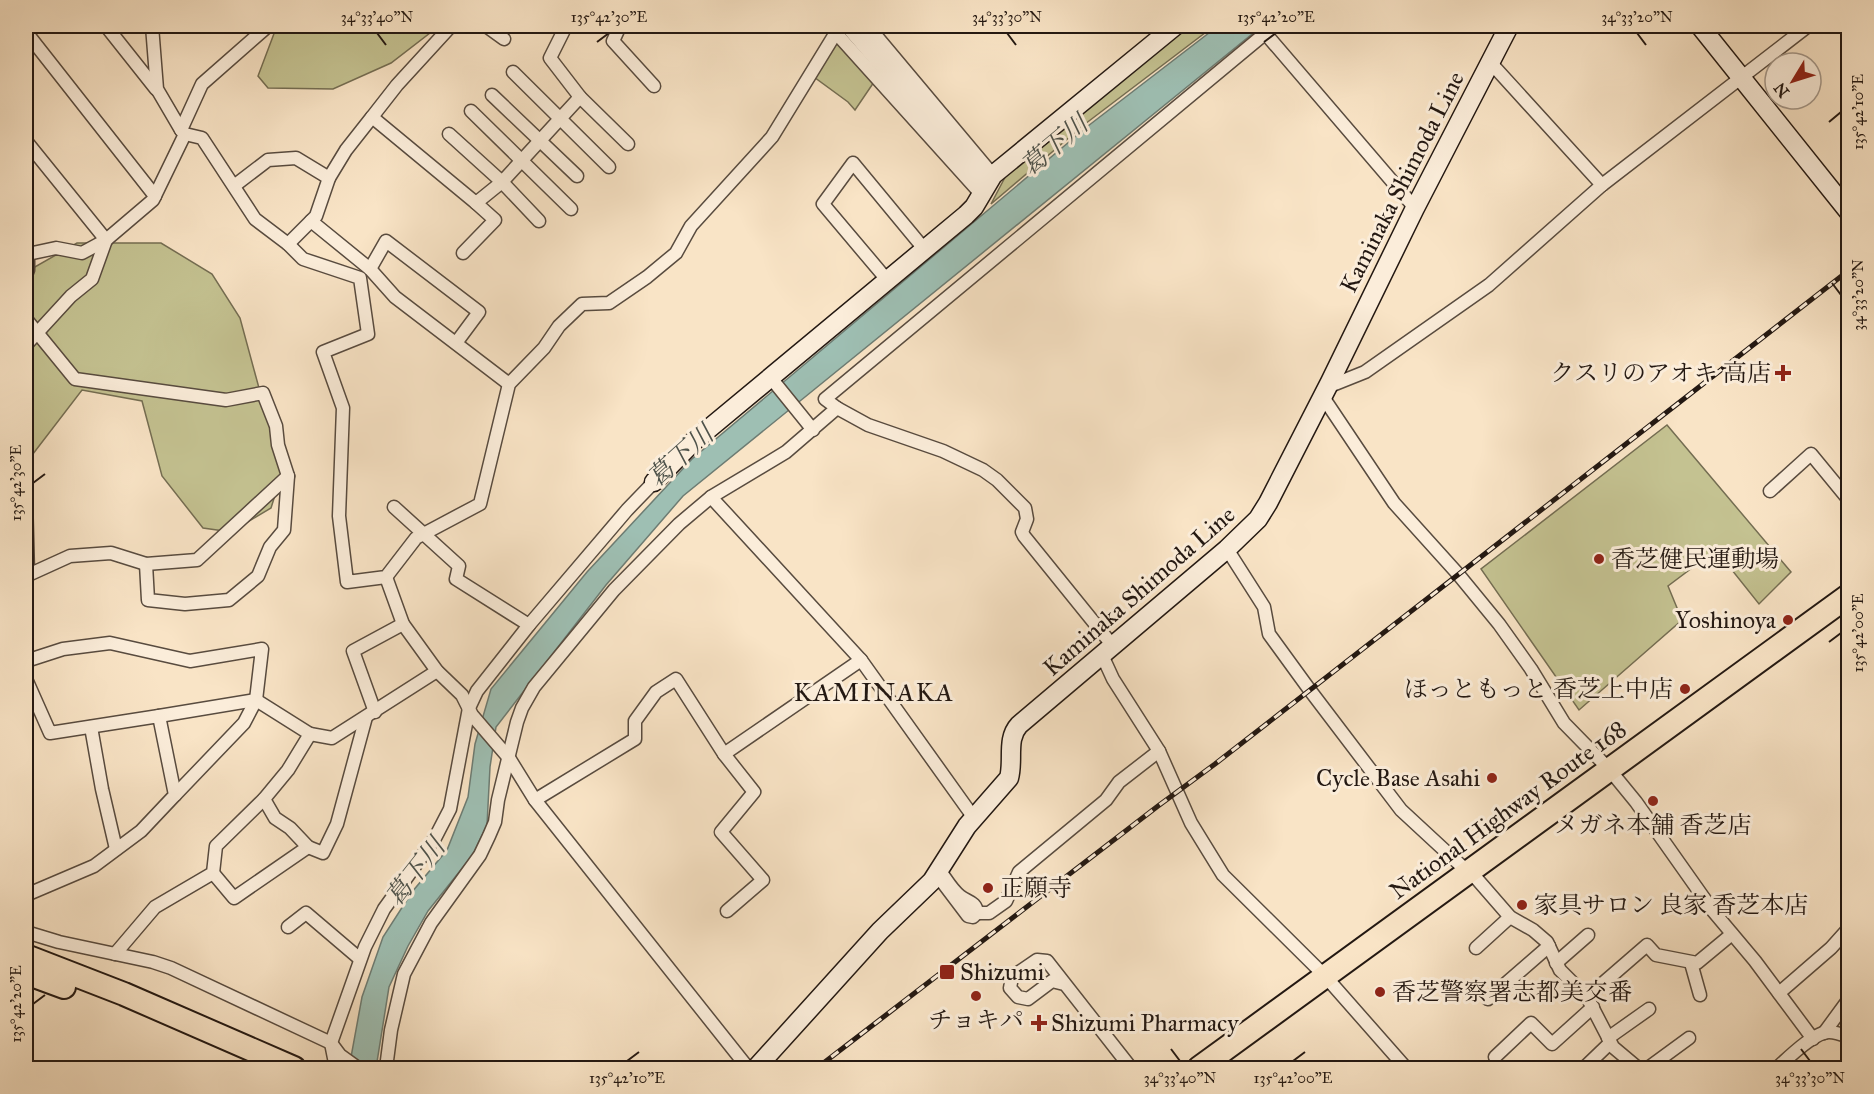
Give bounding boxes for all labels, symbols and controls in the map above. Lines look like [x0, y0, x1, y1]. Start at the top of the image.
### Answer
text: 34°33'40"N [341, 8, 413, 26]
text: 135°42'30"E [571, 8, 647, 26]
text: 34°33'30"N [972, 8, 1042, 26]
text: 135°42'20"E [1237, 8, 1315, 26]
text: 34°33'20"N [1601, 8, 1673, 26]
north arrow [1763, 51, 1823, 111]
street label: Kaminaka Shimoda Line [1333, 66, 1471, 298]
text: 135°42'10"E [1849, 74, 1867, 150]
text: N [1770, 78, 1793, 101]
water label: 葛下川 [1014, 106, 1096, 182]
text: 34°33'20"N [1849, 259, 1867, 331]
place label: クスリのアオキ 高店 [1550, 358, 1771, 388]
marker: クスリのアオキ 高店 [1776, 366, 1790, 380]
water label: 葛下川 [640, 416, 722, 494]
text: 135°42'30"E [7, 445, 25, 521]
street label: Kaminaka Shimoda Line [1037, 500, 1241, 682]
place label: 香芝健民運動場 [1611, 544, 1779, 574]
marker: 香芝健民運動場 [1592, 552, 1606, 566]
text: 135°42'00"E [1849, 593, 1867, 673]
place label: Yoshinoya [1675, 605, 1777, 635]
marker: Yoshinoya [1781, 613, 1795, 627]
place label: ほっともっと 香芝上中店 [1404, 674, 1673, 704]
district label: KAMINAKA [793, 676, 955, 708]
marker: ほっともっと 香芝上中店 [1678, 682, 1692, 696]
street label: National Highway Route 168 [1384, 714, 1632, 906]
place label: Cycle Base Asahi [1316, 763, 1480, 793]
marker: Cycle Base Asahi [1485, 771, 1499, 785]
marker: メガネ本舗 香芝店 [1646, 794, 1660, 808]
place label: メガネ本舗 香芝店 [1554, 810, 1752, 840]
water label: 葛下川 [378, 829, 453, 913]
place label: 正願寺 [1000, 873, 1072, 903]
marker: 正願寺 [981, 881, 995, 895]
place label: 家具サロン 良家 香芝本店 [1534, 890, 1808, 920]
marker: 家具サロン 良家 香芝本店 [1515, 898, 1529, 912]
place label: Shizumi [960, 957, 1045, 987]
marker: Shizumi [938, 963, 956, 981]
text: 135°42'20"E [7, 965, 25, 1043]
place label: 香芝警察署志都美交番 [1392, 977, 1632, 1007]
marker: 香芝警察署志都美交番 [1373, 985, 1387, 999]
marker: チョキパ [969, 989, 983, 1003]
place label: チョキパ [928, 1005, 1024, 1035]
place label: Shizumi Pharmacy [1051, 1008, 1239, 1038]
marker: Shizumi Pharmacy [1032, 1016, 1046, 1030]
text: 135°42'10"E [589, 1069, 665, 1087]
text: 34°33'40"N [1144, 1069, 1216, 1087]
text: 135°42'00"E [1253, 1069, 1333, 1087]
text: 34°33'30"N [1775, 1069, 1845, 1087]

